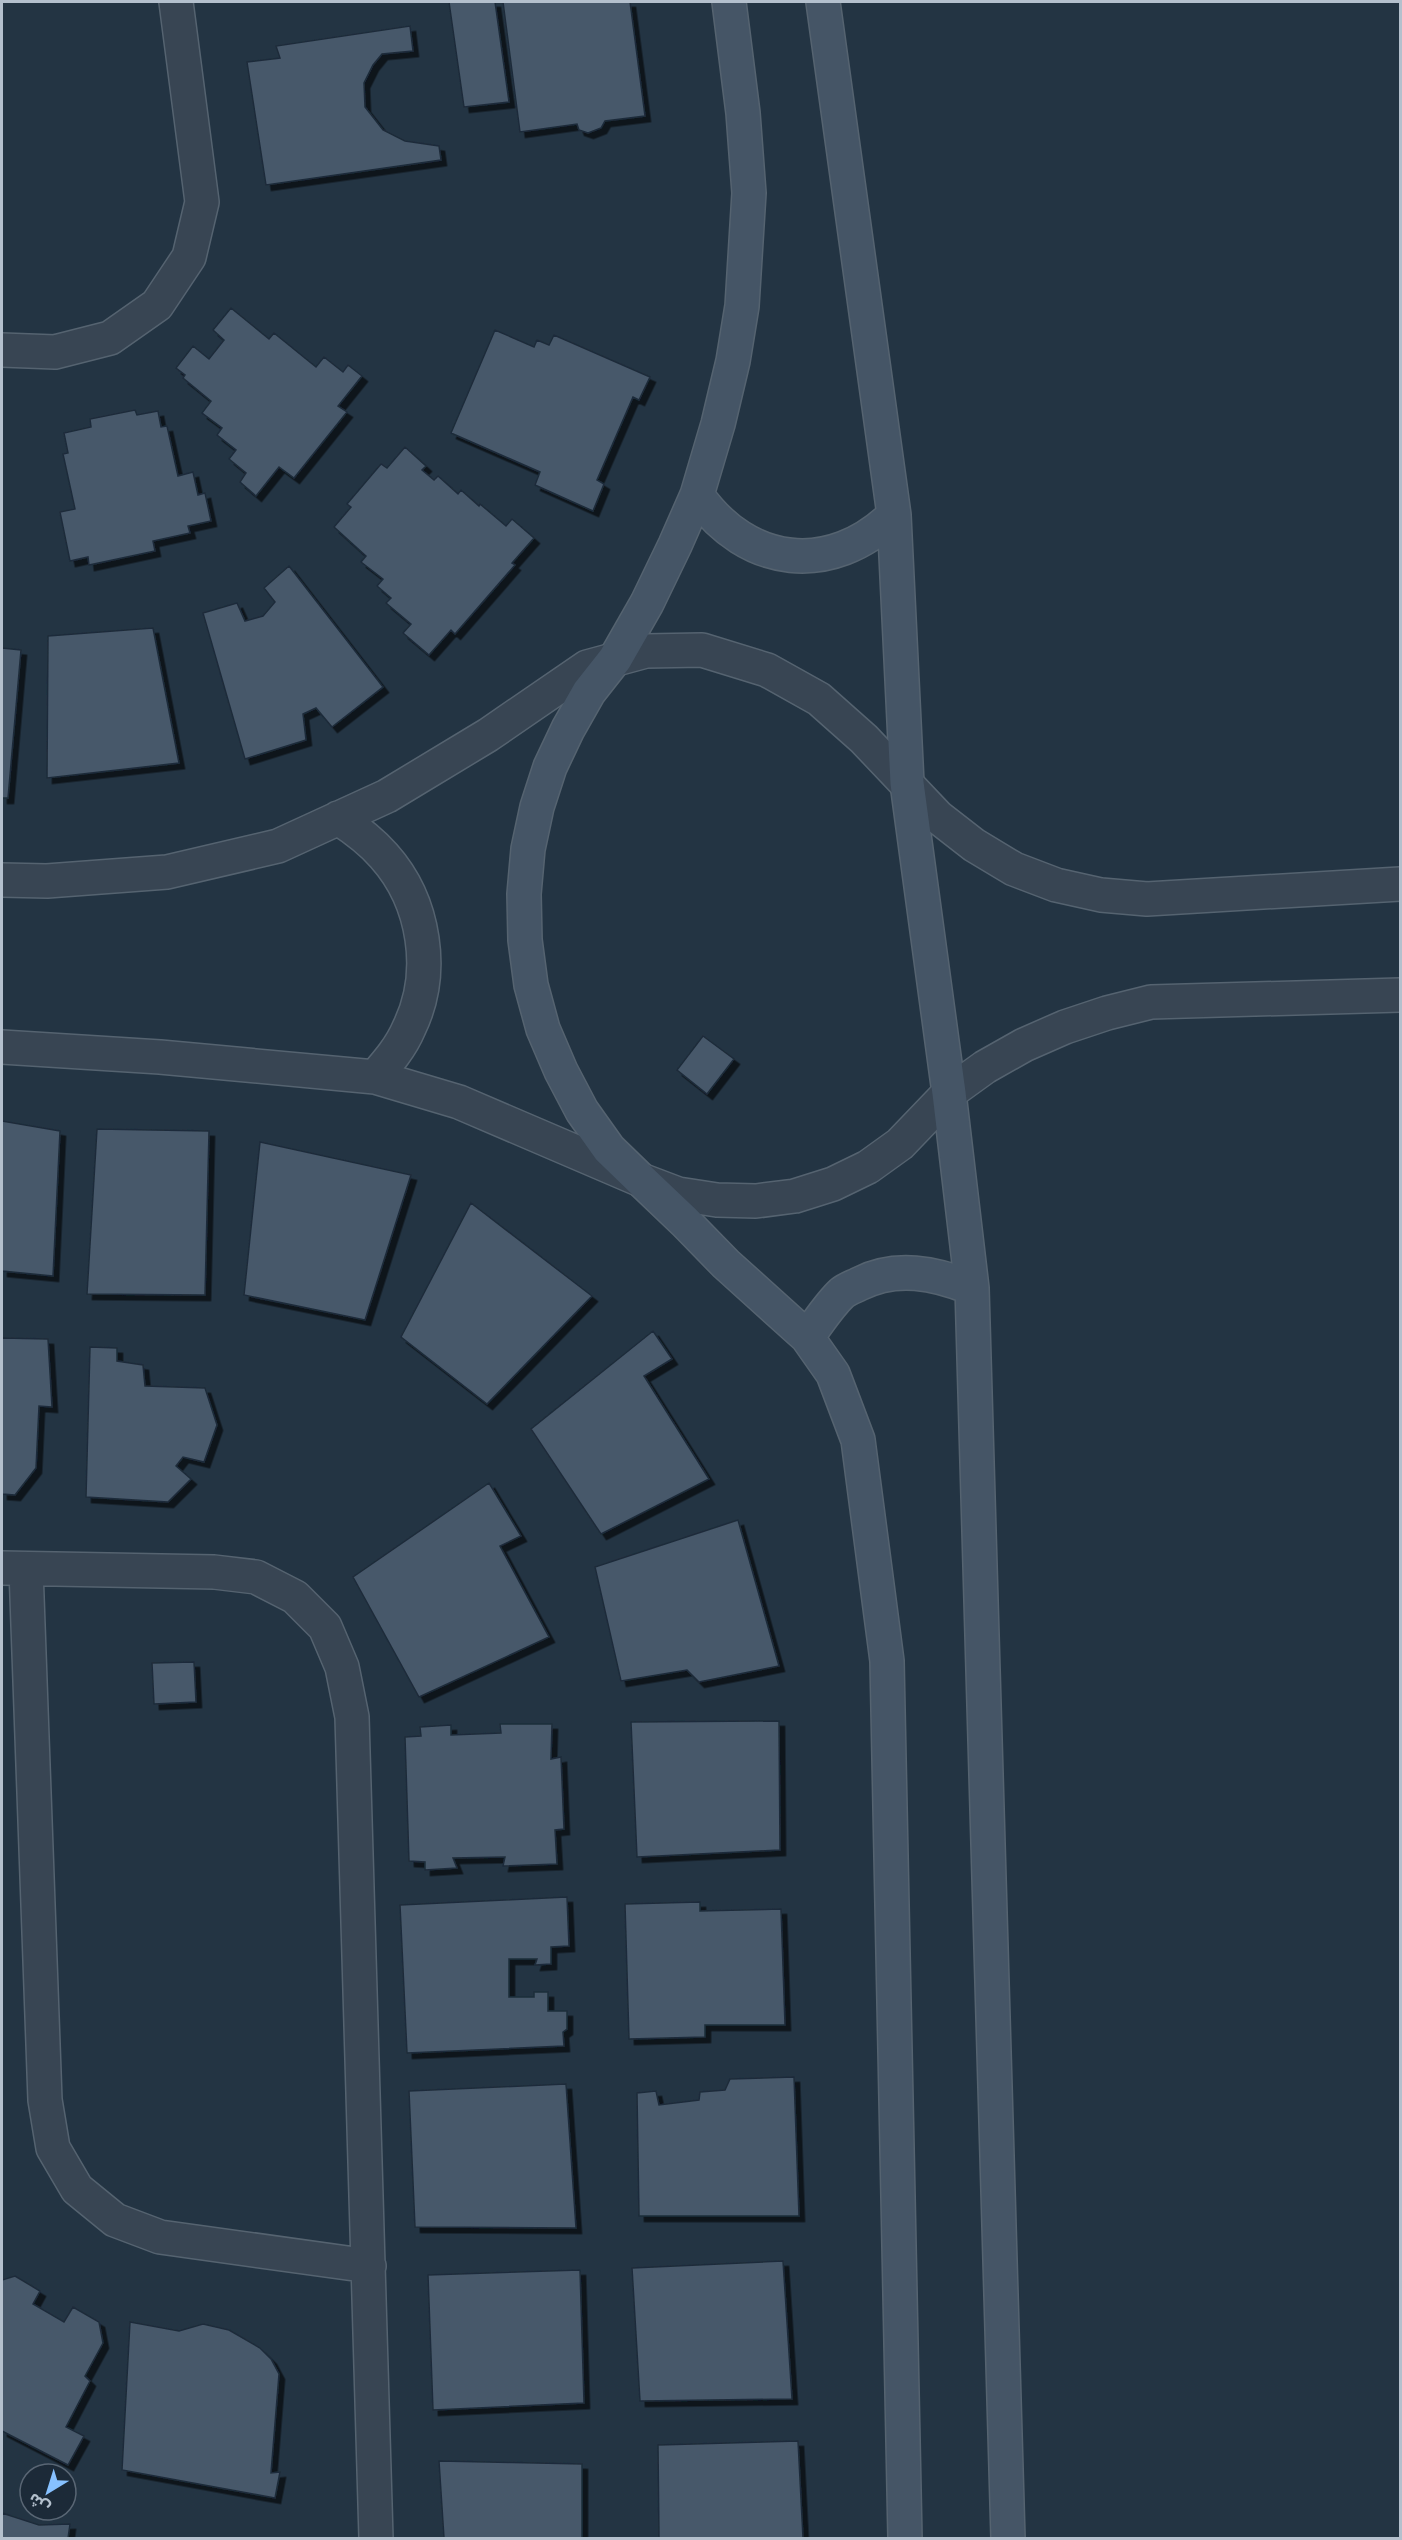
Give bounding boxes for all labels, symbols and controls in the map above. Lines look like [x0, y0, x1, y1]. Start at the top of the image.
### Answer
north arrow [18, 2462, 78, 2522]
text: ش [25, 2489, 54, 2518]

